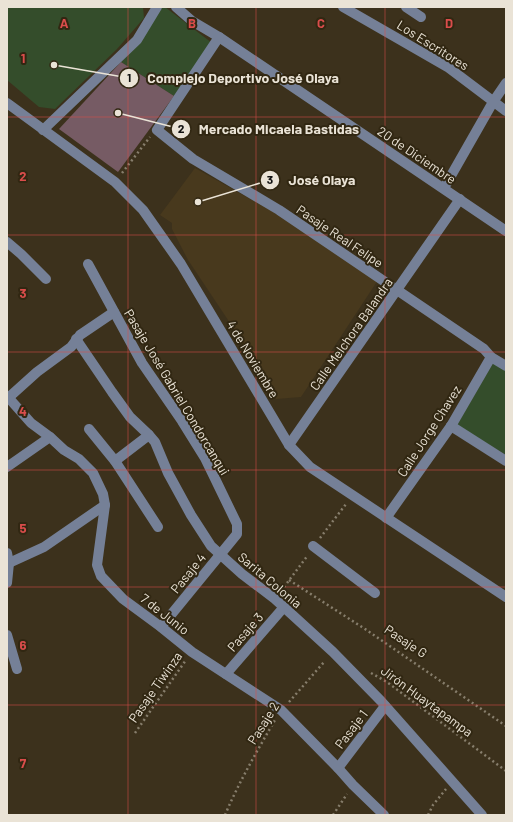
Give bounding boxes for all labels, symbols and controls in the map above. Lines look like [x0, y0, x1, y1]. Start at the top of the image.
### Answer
text: A [60, 15, 69, 31]
text: B [188, 15, 196, 31]
text: C [317, 15, 325, 31]
text: D [445, 15, 453, 31]
street label: Los Escritores [394, 17, 472, 73]
text: 1 [21, 50, 25, 66]
callout: Complejo Deportivo José Olaya [119, 65, 347, 91]
text: Complejo Deportivo José Olaya [147, 69, 339, 86]
text: 1 [127, 70, 131, 84]
callout: Mercado Micaela Bastidas [171, 116, 368, 142]
text: Mercado Micaela Bastidas [199, 120, 359, 137]
text: 2 [178, 121, 185, 135]
street label: 20 de Diciembre [375, 123, 459, 187]
callout: José Olaya [260, 167, 363, 193]
text: 2 [19, 168, 27, 184]
text: José Olaya [289, 171, 355, 188]
text: 3 [267, 172, 273, 186]
street label: Pasaje Real Felipe [294, 201, 386, 271]
street label: Calle Melchora Balandra [306, 275, 396, 393]
text: 3 [19, 285, 27, 301]
street label: Pasaje José Gabriel Condorcanqui [121, 306, 233, 478]
street label: 4 de Noviembre [224, 317, 283, 401]
street label: Calle Jorge Chavez [393, 382, 465, 480]
text: 4 [19, 403, 27, 419]
text: 5 [19, 520, 27, 536]
street label: Sarita Colonia [235, 549, 305, 611]
street label: Pasaje 4 [167, 550, 209, 596]
street label: 7 de Junio [138, 590, 192, 638]
street label: Pasaje 3 [224, 609, 266, 655]
street label: Pasaje G [382, 621, 430, 661]
text: 6 [20, 637, 27, 653]
street label: Pasaje Tiwinza [125, 649, 185, 725]
street label: Jirón Huaytapampa [378, 662, 476, 740]
street label: Pasaje 2 [244, 699, 282, 747]
street label: Pasaje 1 [331, 706, 371, 752]
text: 7 [20, 755, 27, 771]

